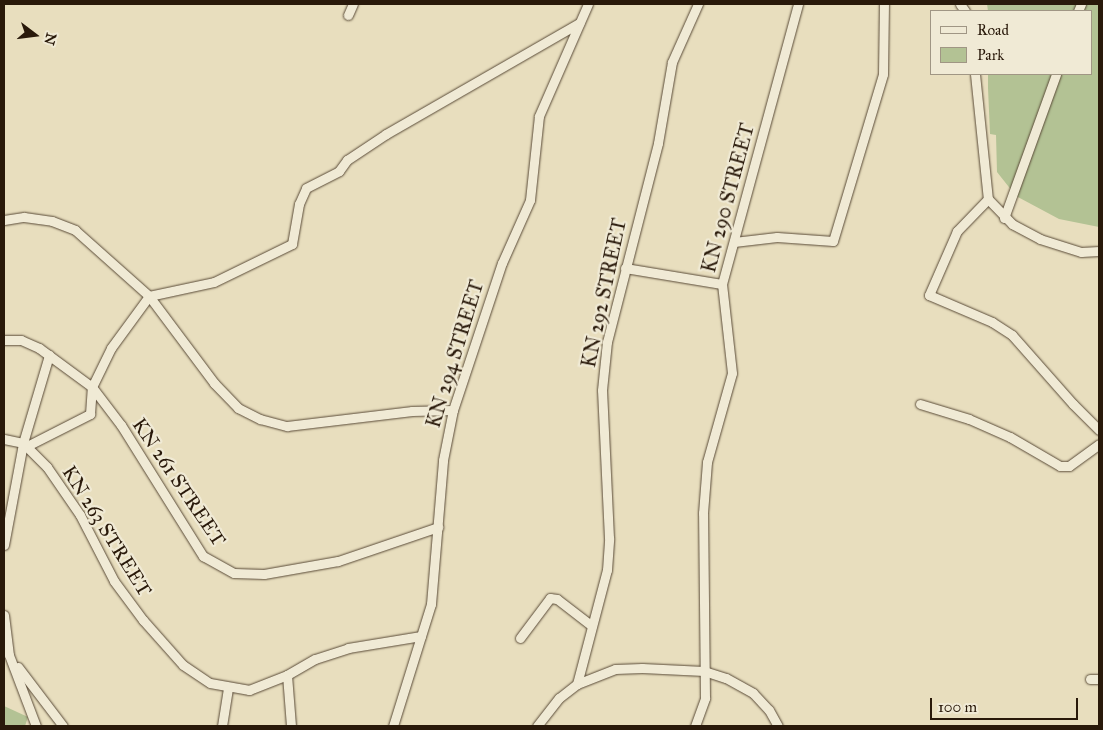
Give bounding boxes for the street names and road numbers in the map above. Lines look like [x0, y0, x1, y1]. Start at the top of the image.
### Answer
street label: KN 290 STREET [697, 121, 759, 275]
street label: KN 292 STREET [576, 216, 632, 370]
street label: KN 294 STREET [421, 277, 489, 431]
street label: KN 261 STREET [127, 413, 231, 551]
street label: KN 263 STREET [57, 461, 157, 601]

